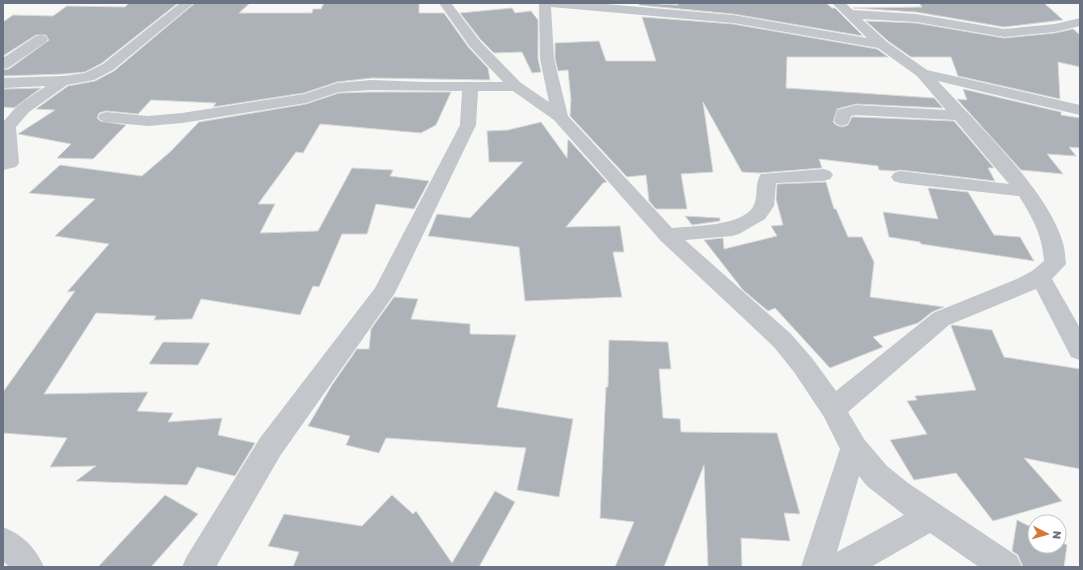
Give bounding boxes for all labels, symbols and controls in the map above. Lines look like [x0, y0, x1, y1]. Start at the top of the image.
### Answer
north arrow [1027, 514, 1067, 554]
text: N [1051, 530, 1064, 540]

